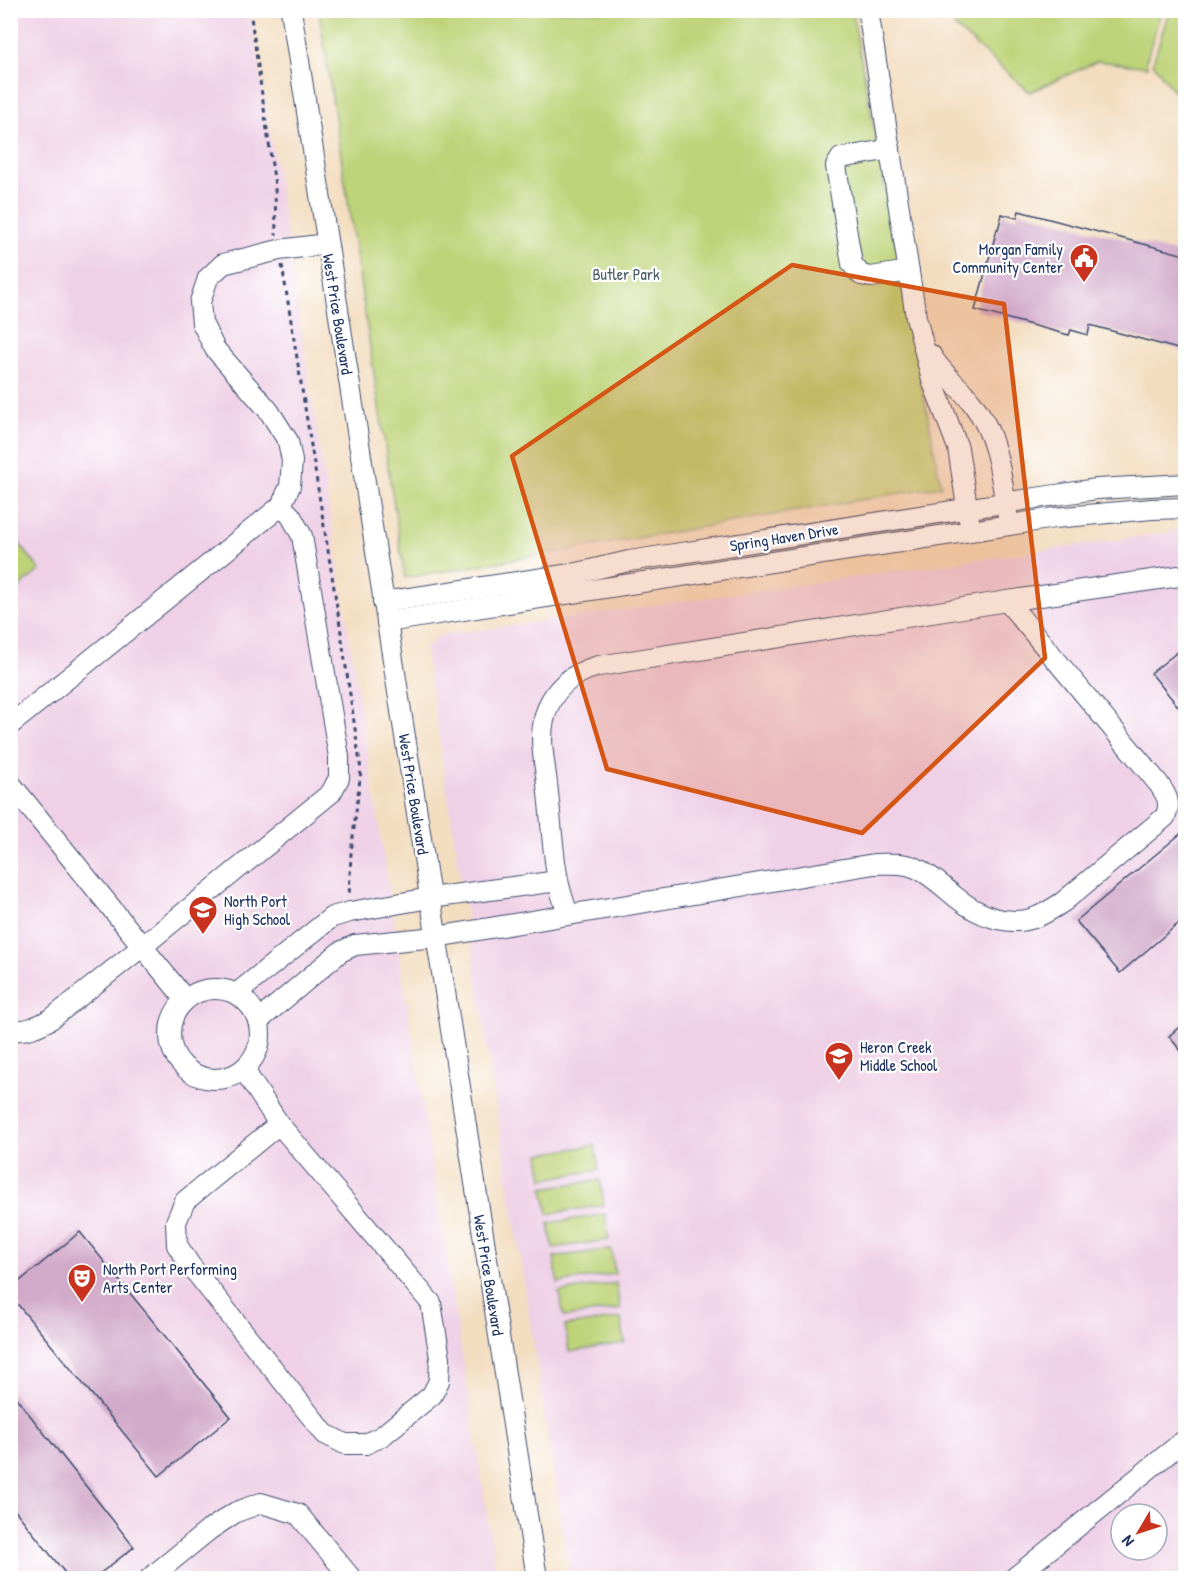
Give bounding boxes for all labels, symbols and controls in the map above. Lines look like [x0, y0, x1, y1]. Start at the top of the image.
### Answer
place label: Morgan Family Community Center [952, 238, 1063, 278]
public building icon: Morgan Family Community Center [1068, 242, 1100, 284]
street label: West Price Boulevard [318, 252, 358, 376]
park label: Butler Park [592, 263, 660, 285]
street label: Spring Haven Drive [728, 517, 840, 556]
street label: West Price Boulevard [394, 732, 434, 856]
place label: North Port High School [224, 890, 291, 930]
school or university icon: North Port High School [187, 894, 219, 936]
place label: Heron Creek Middle School [860, 1036, 938, 1076]
school or university icon: Heron Creek Middle School [823, 1040, 855, 1082]
street label: West Price Boulevard [469, 1213, 509, 1337]
place label: North Port Performing Arts Center [103, 1258, 237, 1298]
theatre icon: North Port Performing Arts Center [66, 1262, 98, 1304]
north arrow [1109, 1502, 1169, 1562]
text: N [1116, 1531, 1139, 1552]

